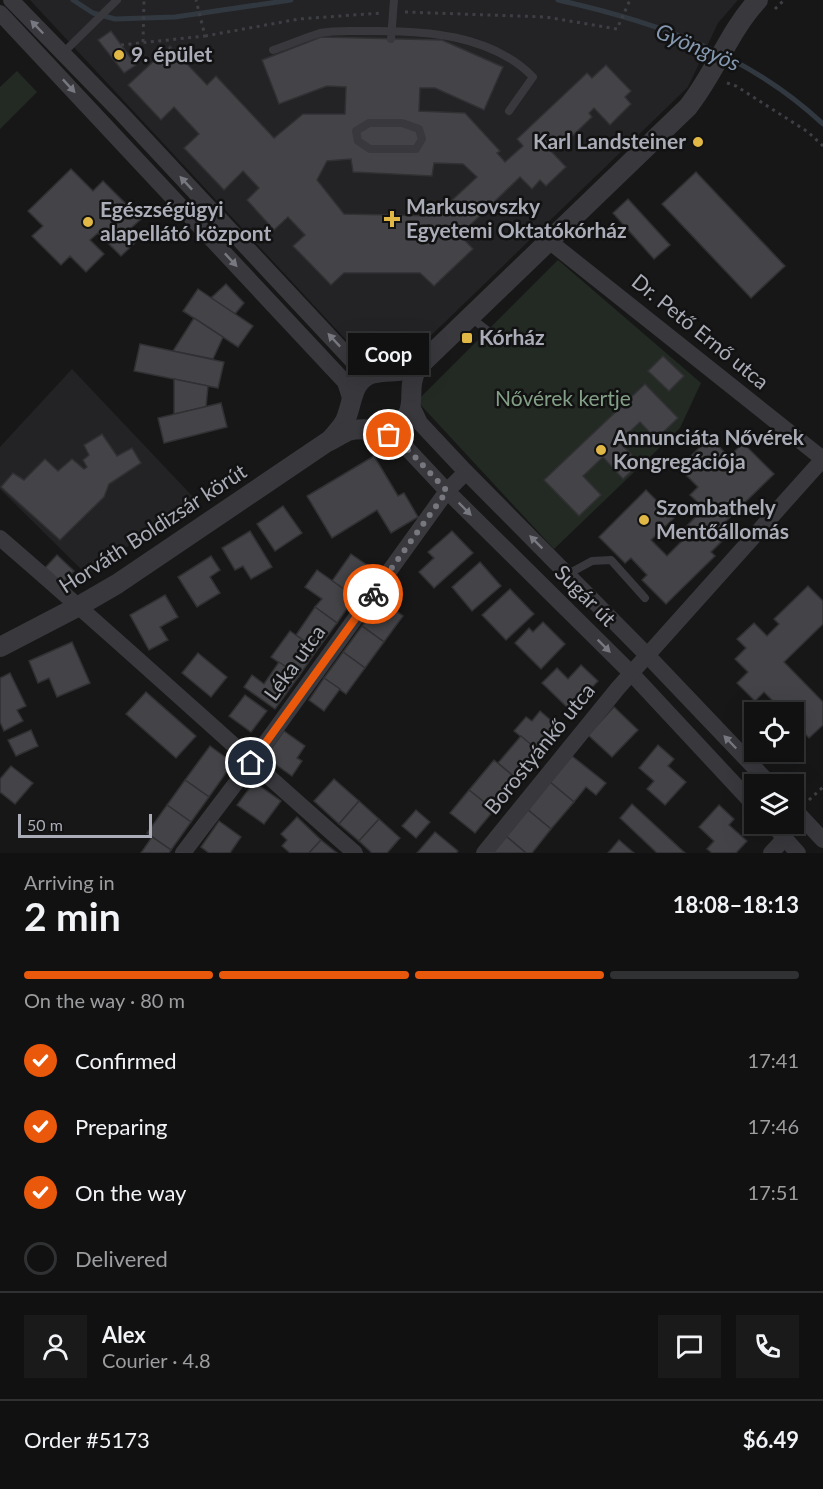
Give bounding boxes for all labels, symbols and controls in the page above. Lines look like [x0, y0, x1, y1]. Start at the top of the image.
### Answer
water label: Gyöngyös [652, 17, 745, 76]
one-way arrow [30, 20, 44, 34]
place label: 9. épület [131, 41, 213, 66]
marker: 9. épület [112, 48, 126, 62]
one-way arrow [62, 79, 76, 94]
place label: Karl Landsteiner [533, 128, 686, 153]
marker: Karl Landsteiner [691, 135, 705, 149]
one-way arrow [179, 175, 193, 190]
place label: Markusovszky Egyetemi Oktatókórház [406, 193, 627, 242]
place label: Egészségügyi alapellátó központ [100, 196, 271, 245]
marker: Markusovszky Egyetemi Oktatókórház [383, 210, 401, 228]
marker: Egészségügyi alapellátó központ [81, 215, 95, 229]
one-way arrow [223, 252, 237, 266]
street label: Dr. Pető Ernő utca [627, 268, 774, 394]
place label: Kórház [479, 324, 545, 349]
marker: Kórház [460, 331, 474, 345]
callout: Coop [348, 333, 430, 375]
one-way arrow [327, 334, 341, 348]
text: Coop [365, 342, 412, 366]
park label: Nővérek kertje [495, 385, 631, 410]
pin [363, 409, 414, 460]
icon: bag [372, 418, 405, 451]
place label: Annunciáta Nővérek Kongregációja [612, 424, 805, 473]
marker: Annunciáta Nővérek Kongregációja [594, 443, 608, 457]
street label: Horváth Boldizsár körút [54, 458, 251, 598]
place label: Szombathely Mentőállomás [656, 494, 789, 543]
one-way arrow [458, 502, 473, 516]
marker: Szombathely Mentőállomás [637, 513, 651, 527]
one-way arrow [528, 535, 543, 549]
street label: Sugár út [550, 559, 622, 631]
courier [343, 564, 403, 624]
icon: bike [357, 578, 390, 611]
street label: Léka utca [258, 619, 330, 705]
one-way arrow [596, 639, 610, 653]
street label: Borostyánkő utca [479, 678, 599, 818]
map controls [744, 702, 804, 834]
button: locate [744, 702, 804, 762]
one-way arrow [723, 735, 737, 750]
pin [225, 737, 276, 788]
icon: home [234, 746, 267, 779]
button: layers [744, 774, 804, 834]
scale bar [18, 811, 152, 838]
text: 50 m [27, 815, 63, 834]
text: Arriving in [24, 870, 115, 894]
text: 18:08–18:13 [673, 891, 799, 918]
text: 2 min [24, 893, 121, 939]
text: On the way · 80 m [24, 988, 185, 1012]
icon: check [24, 1044, 57, 1077]
text: Confirmed [75, 1047, 177, 1074]
text: 17:41 [748, 1048, 799, 1072]
icon: check [24, 1110, 57, 1143]
text: Preparing [75, 1113, 167, 1140]
text: 17:46 [748, 1114, 799, 1138]
icon: check [24, 1176, 57, 1209]
text: On the way [75, 1179, 186, 1206]
text: 17:51 [748, 1180, 799, 1204]
text: Delivered [75, 1245, 168, 1272]
button: person [24, 1315, 87, 1378]
button: chat [658, 1315, 721, 1378]
button: phone [736, 1315, 799, 1378]
text: Alex [102, 1321, 146, 1348]
text: Courier · 4.8 [102, 1348, 211, 1372]
text: Order #5173 [24, 1426, 150, 1453]
text: $6.49 [743, 1426, 799, 1453]

